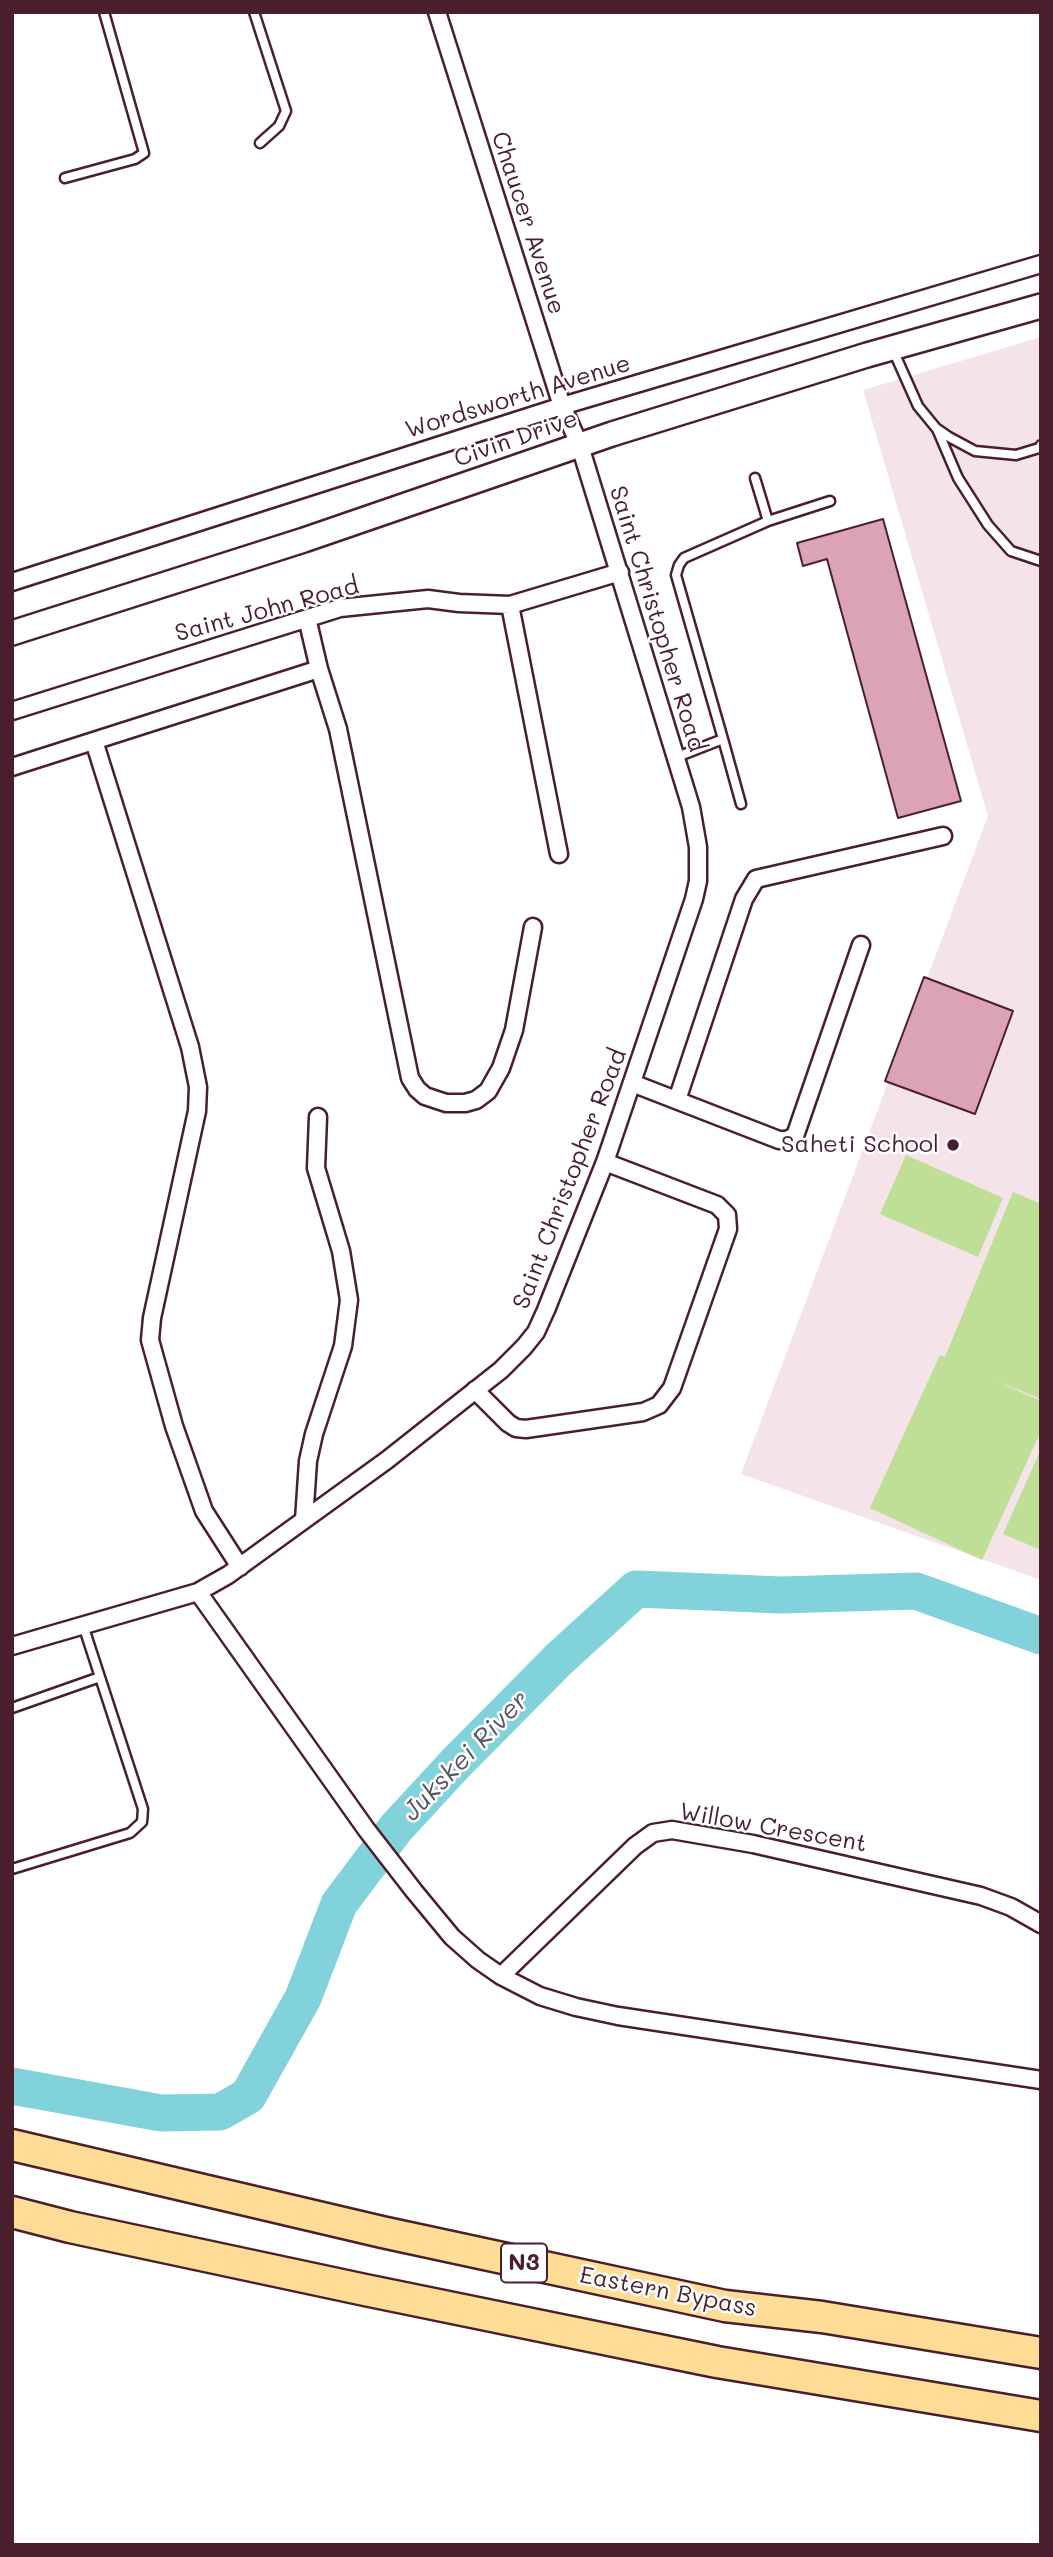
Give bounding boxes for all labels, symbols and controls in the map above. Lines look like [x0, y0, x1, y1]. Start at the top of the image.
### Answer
street label: Chaucer Avenue [485, 128, 571, 318]
street label: Wordsworth Avenue [402, 349, 634, 445]
street label: Civin Drive [450, 404, 582, 474]
street label: Saint Christopher Road [603, 483, 711, 755]
street label: Saint John Road [172, 572, 362, 648]
street label: Saint Christopher Road [507, 1045, 633, 1313]
place label: Saheti School [781, 1131, 939, 1159]
marker: Saheti School [945, 1137, 961, 1153]
water label: Jukskei River [396, 1685, 536, 1827]
street label: Willow Crescent [677, 1797, 869, 1859]
road number: N3 [501, 2244, 547, 2282]
street label: Eastern Bypass [577, 2261, 759, 2323]

